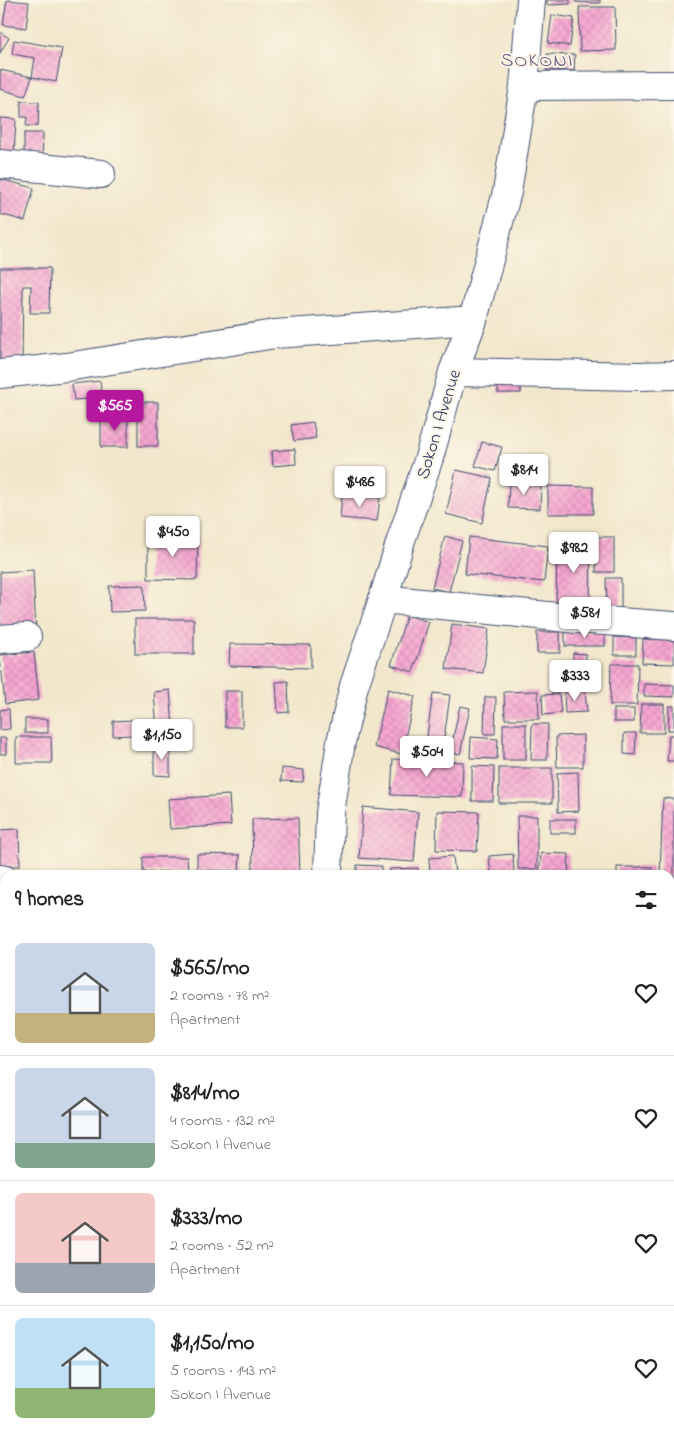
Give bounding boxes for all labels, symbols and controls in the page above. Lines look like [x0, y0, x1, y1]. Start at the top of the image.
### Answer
district label: SOKONI [500, 47, 574, 76]
street label: Sokon I Avenue [411, 366, 469, 483]
pin: $565 [85, 390, 145, 432]
text: $565 [97, 394, 133, 418]
pin: $814 [494, 454, 554, 496]
text: $814 [510, 458, 538, 482]
pin: $486 [330, 466, 390, 508]
text: $486 [345, 470, 375, 494]
pin: $450 [143, 516, 203, 558]
text: $450 [157, 520, 189, 544]
pin: $982 [544, 532, 604, 574]
text: $982 [560, 536, 588, 560]
pin: $581 [555, 596, 615, 639]
text: $581 [570, 601, 600, 625]
pin: $333 [545, 660, 605, 702]
text: $333 [560, 664, 590, 688]
pin: $1,150 [121, 718, 203, 761]
text: $1,150 [143, 723, 181, 747]
pin: $504 [397, 736, 457, 778]
text: $504 [411, 740, 443, 764]
text: 9 homes [15, 885, 84, 915]
icon: filters [632, 886, 660, 914]
text: $565/mo [170, 954, 250, 984]
icon: home [55, 963, 115, 1023]
icon: heart [632, 979, 660, 1007]
text: 2 rooms · 78 m² [170, 984, 269, 1008]
text: Apartment [170, 1008, 240, 1032]
text: $814/mo [170, 1079, 240, 1109]
icon: home [55, 1088, 115, 1148]
icon: heart [632, 1104, 660, 1132]
text: 4 rooms · 132 m² [170, 1109, 275, 1133]
text: Sokon I Avenue [170, 1133, 271, 1157]
text: $333/mo [170, 1204, 242, 1234]
icon: home [55, 1213, 115, 1273]
icon: heart [632, 1229, 660, 1257]
text: 2 rooms · 52 m² [170, 1234, 274, 1258]
text: Apartment [170, 1258, 240, 1282]
text: $1,150/mo [170, 1329, 254, 1359]
icon: home [55, 1338, 115, 1398]
icon: heart [632, 1354, 660, 1382]
text: 5 rooms · 143 m² [170, 1359, 276, 1383]
text: Sokon I Avenue [170, 1383, 271, 1407]

